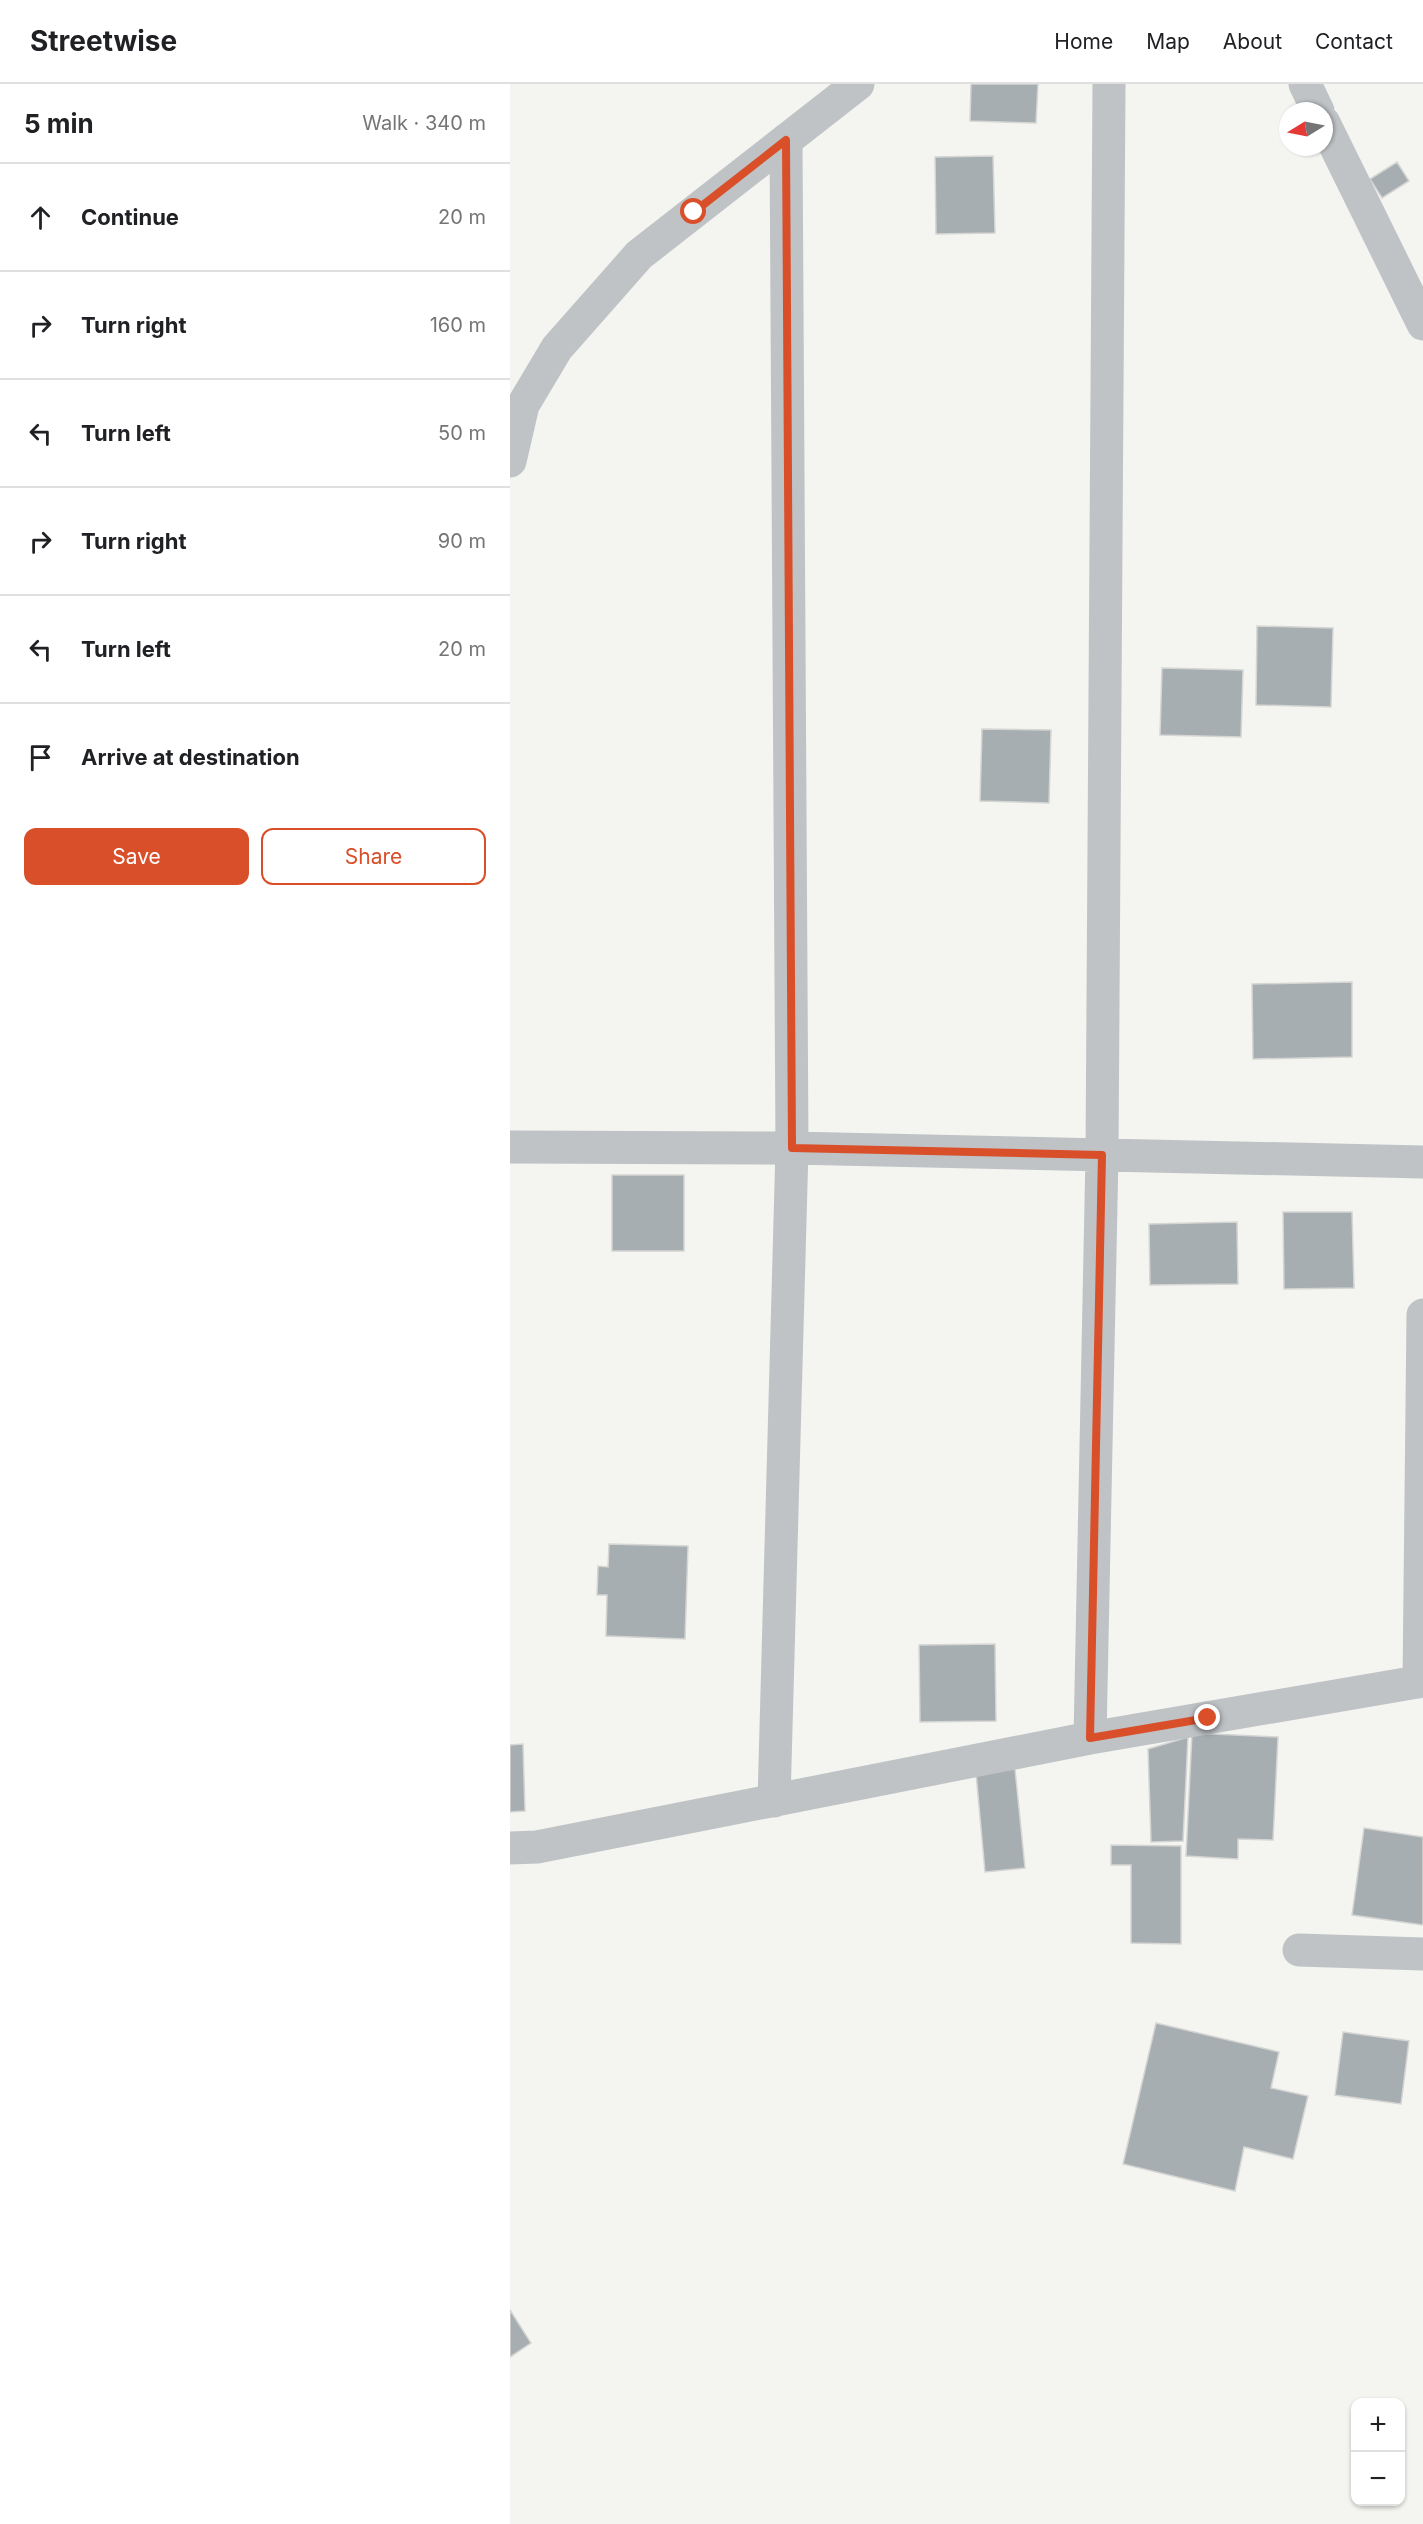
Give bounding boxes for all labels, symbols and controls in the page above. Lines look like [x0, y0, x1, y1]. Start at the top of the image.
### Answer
text: Streetwise [30, 24, 177, 58]
text: Home [1054, 29, 1113, 54]
text: Map [1146, 29, 1190, 54]
text: About [1223, 29, 1282, 54]
text: Contact [1315, 29, 1393, 54]
north arrow [1279, 102, 1333, 156]
text: 5 min [24, 108, 94, 139]
text: Walk · 340 m [362, 111, 486, 135]
route start [680, 198, 706, 224]
icon: ahead [24, 201, 57, 234]
text: Continue [81, 204, 179, 230]
text: 20 m [438, 205, 486, 229]
icon: right [24, 309, 57, 342]
text: Turn right [81, 312, 187, 338]
text: 160 m [430, 313, 486, 337]
icon: left [24, 417, 57, 450]
text: Turn left [81, 420, 171, 446]
text: 50 m [438, 421, 486, 445]
icon: right [24, 525, 57, 558]
text: Turn right [81, 528, 187, 554]
text: 90 m [438, 529, 486, 553]
icon: left [24, 633, 57, 666]
text: Turn left [81, 636, 171, 662]
text: 20 m [438, 637, 486, 661]
icon: arrive [24, 741, 57, 774]
text: Arrive at destination [81, 744, 300, 770]
button: Save [24, 828, 249, 885]
button: Share [261, 828, 486, 885]
route end [1194, 1704, 1220, 1730]
map controls [1351, 2398, 1405, 2506]
button: + [1351, 2398, 1405, 2452]
button: − [1351, 2452, 1405, 2506]

